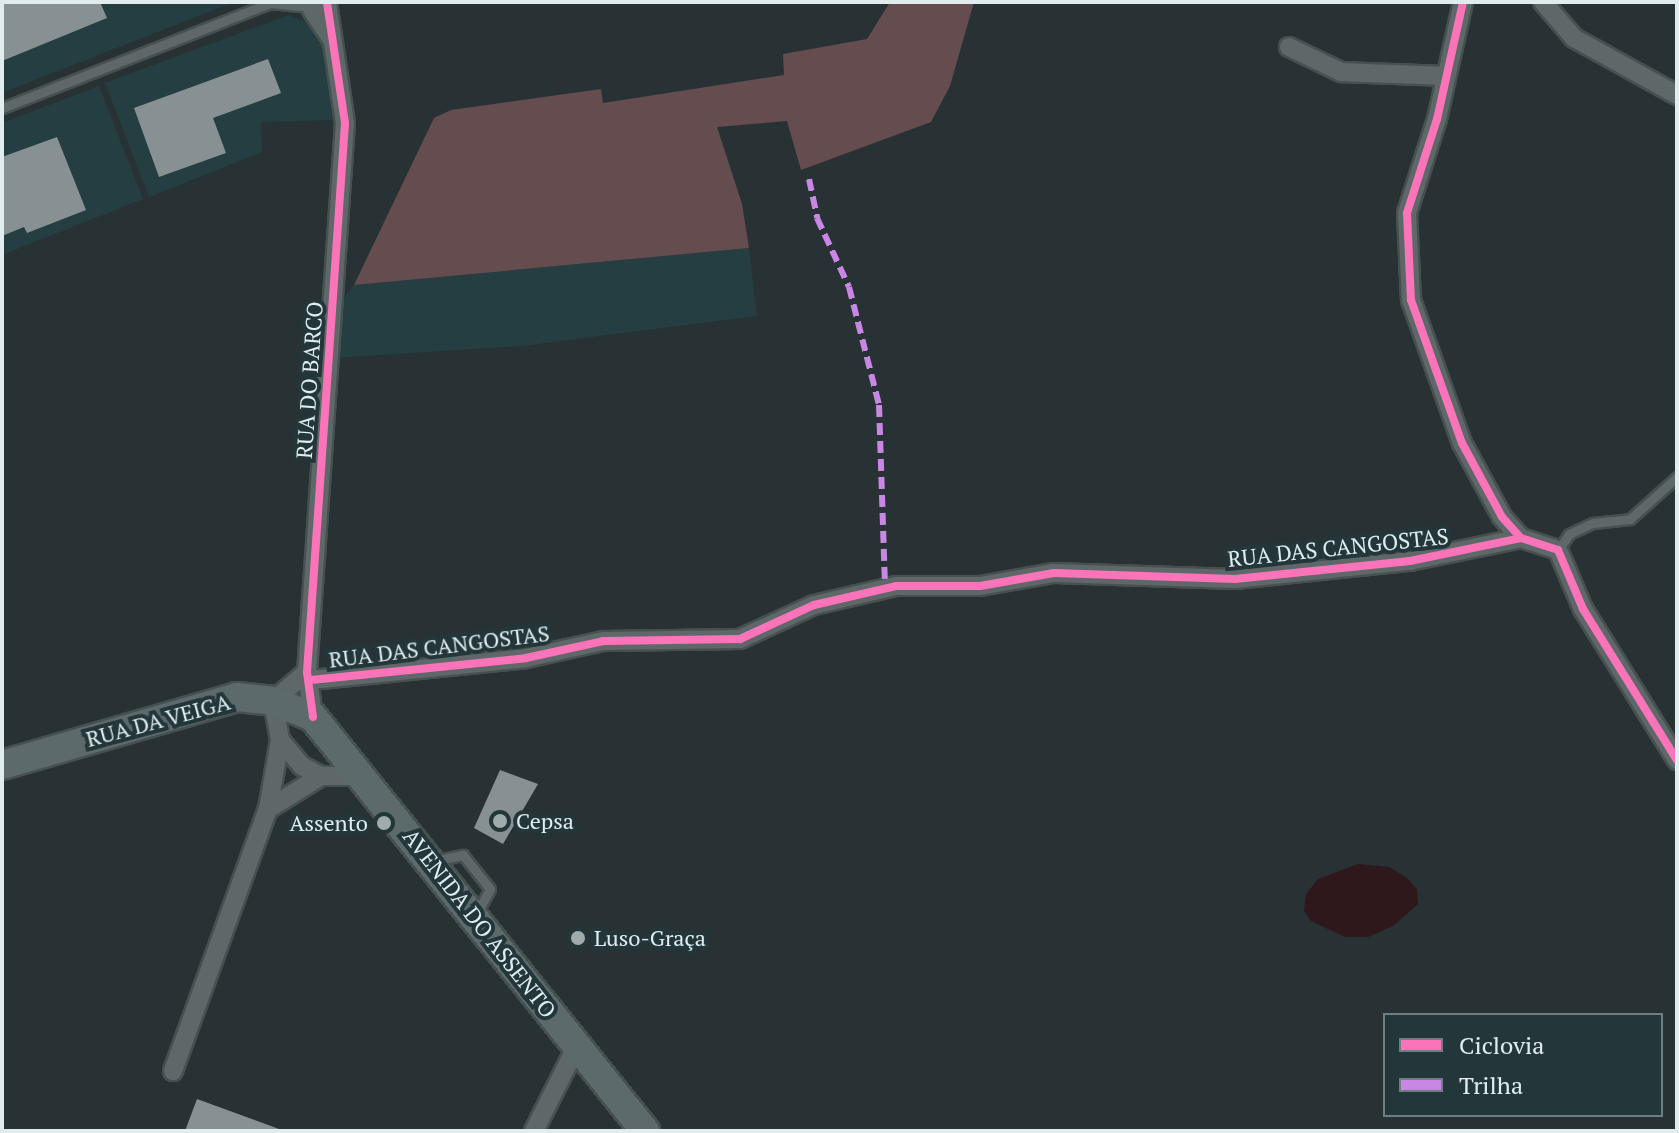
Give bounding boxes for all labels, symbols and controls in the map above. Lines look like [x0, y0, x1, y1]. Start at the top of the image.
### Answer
street label: RUA DO BARCO [290, 300, 328, 460]
street label: RUA DAS CANGOSTAS [1226, 522, 1450, 572]
street label: RUA DAS CANGOSTAS [327, 619, 551, 673]
street label: RUA DA VEIGA [82, 688, 234, 752]
place label: Cepsa [516, 808, 574, 834]
place label: Assento [289, 810, 368, 836]
marker: Cepsa [491, 812, 509, 830]
marker: Assento [375, 814, 393, 832]
street label: AVENIDA DO ASSENTO [398, 823, 562, 1023]
place label: Luso-Graça [594, 925, 706, 951]
marker: Luso-Graça [569, 929, 587, 947]
legend [1383, 1013, 1663, 1117]
text: Ciclovia [1459, 1029, 1544, 1061]
text: Trilha [1459, 1069, 1523, 1101]

